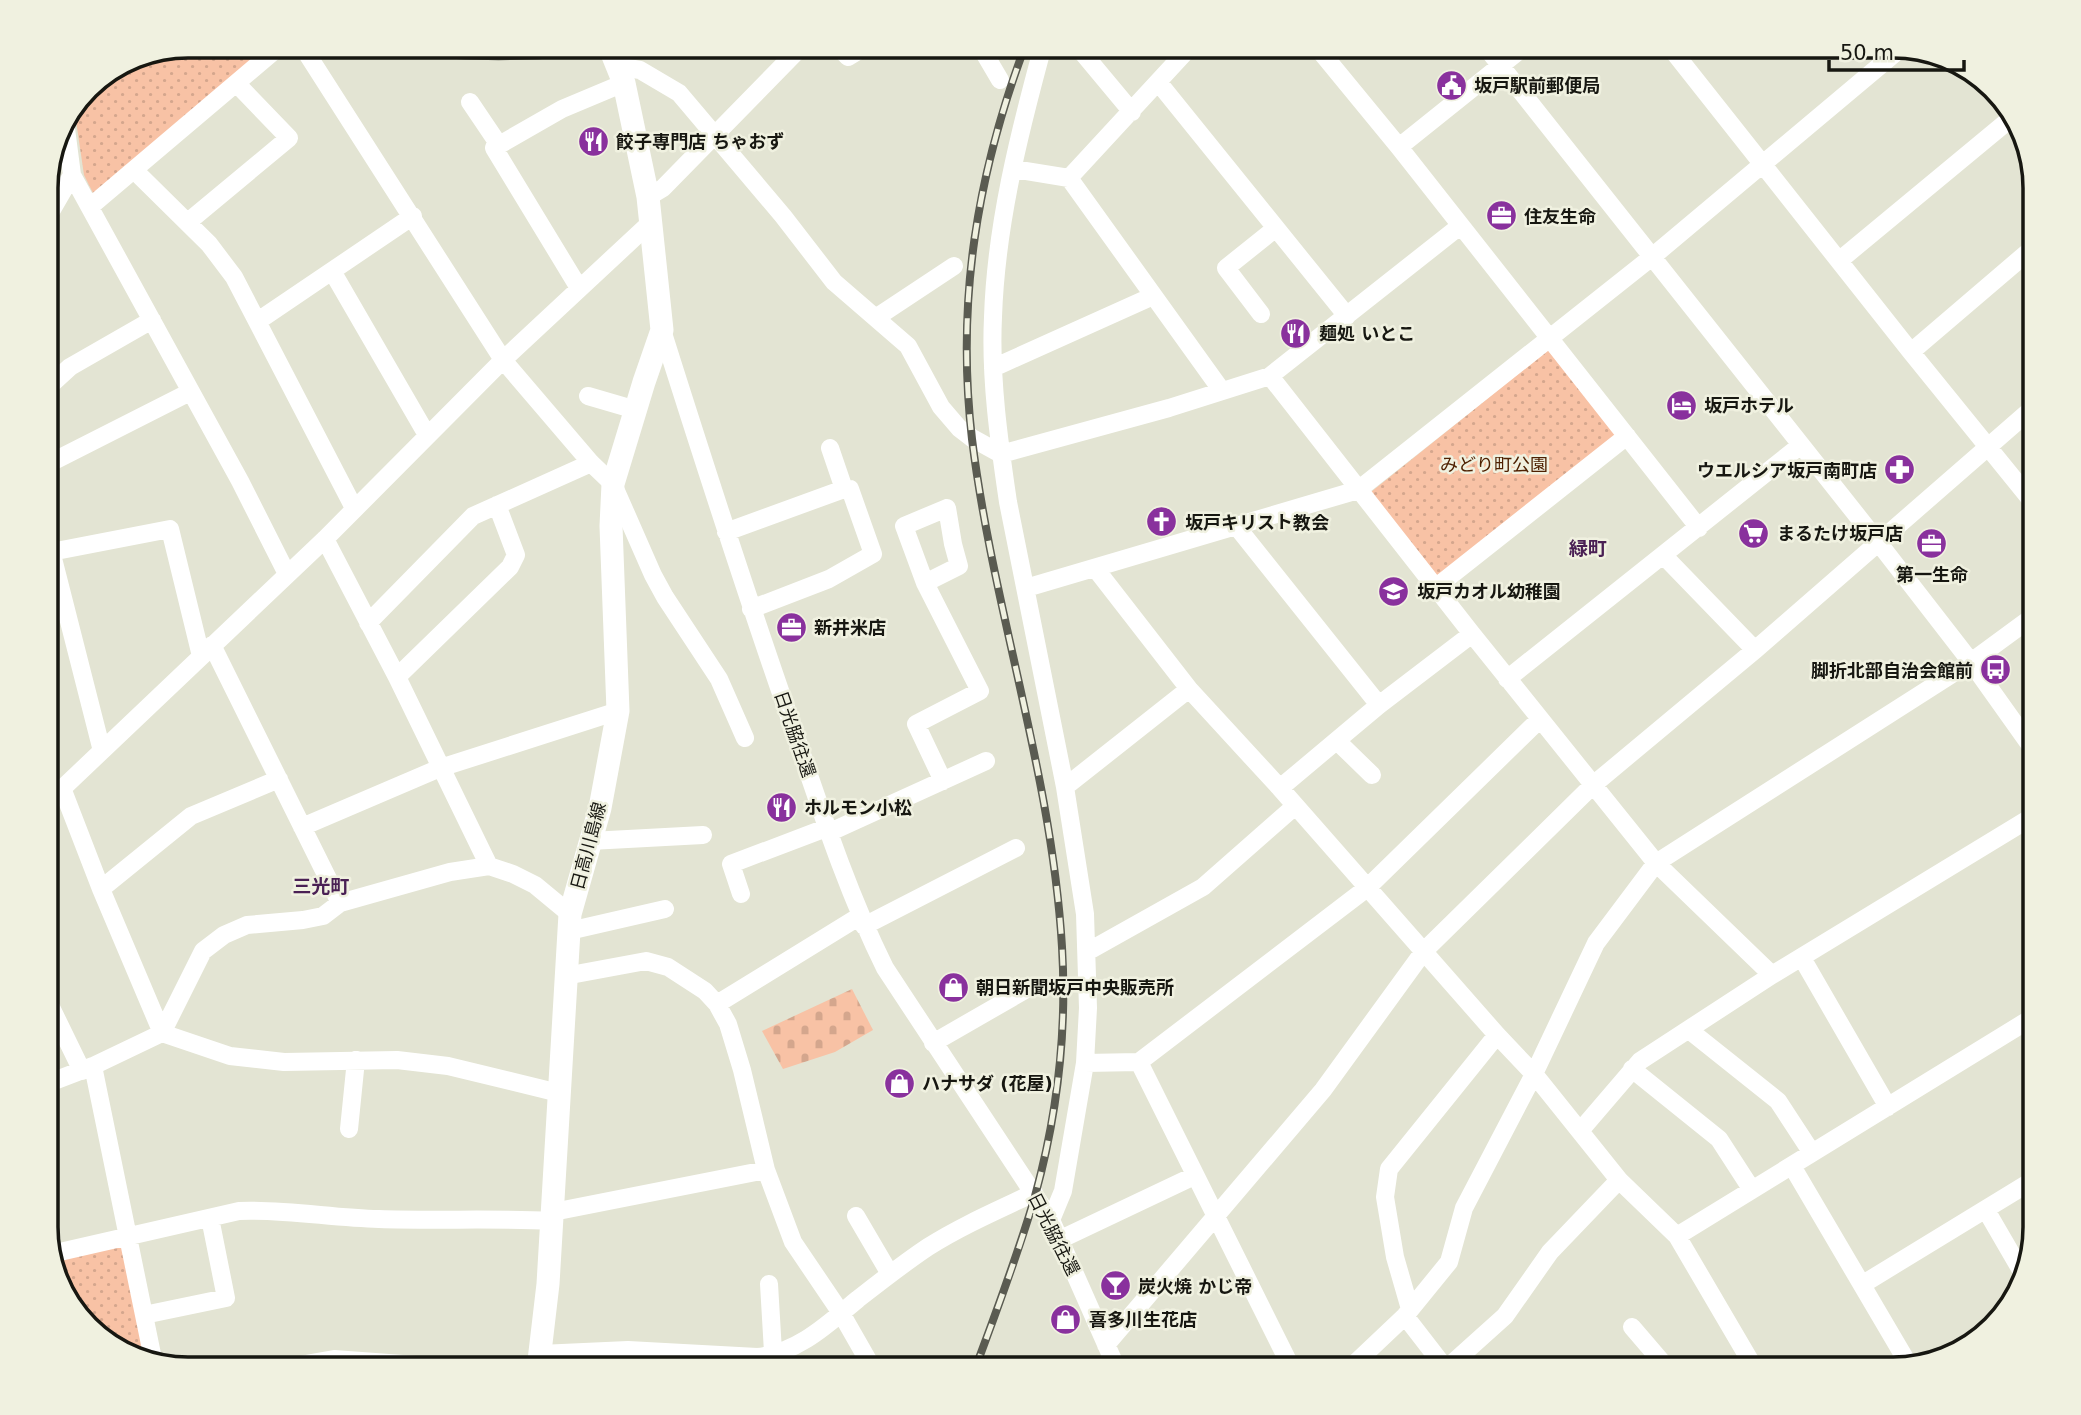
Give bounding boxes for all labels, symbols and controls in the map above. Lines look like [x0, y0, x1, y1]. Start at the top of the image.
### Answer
scale bar [1829, 28, 1964, 72]
text: 50 m [1840, 41, 1894, 65]
public building icon: 坂戸駅前郵便局 [1434, 68, 1468, 102]
place label: 坂戸駅前郵便局 [1474, 75, 1600, 96]
restaurant icon: 餃子専門店 ちゃおず [576, 124, 610, 158]
place label: 餃子専門店 ちゃおず [615, 131, 784, 152]
office icon: 住友生命 [1484, 199, 1518, 233]
place label: 住友生命 [1524, 206, 1596, 227]
restaurant icon: 麺処 いとこ [1279, 316, 1313, 350]
place label: 麺処 いとこ [1319, 323, 1415, 344]
hotel icon: 坂戸ホテル [1664, 388, 1698, 422]
place label: 坂戸ホテル [1704, 395, 1794, 416]
pharmacy icon: ウエルシア坂戸南町店 [1883, 453, 1917, 487]
park label: みどり町公園 [1440, 454, 1548, 475]
place label: ウエルシア坂戸南町店 [1697, 460, 1877, 481]
church icon: 坂戸キリスト教会 [1145, 505, 1179, 539]
place label: 坂戸キリスト教会 [1185, 512, 1329, 533]
supermarket icon: まるたけ坂戸店 [1737, 516, 1771, 550]
place label: まるたけ坂戸店 [1777, 523, 1903, 544]
office icon: 第一生命 [1915, 527, 1949, 561]
district label: 緑町 [1569, 537, 1607, 559]
place label: 第一生命 [1896, 564, 1968, 585]
school or university icon: 坂戸カオル幼稚園 [1377, 574, 1411, 608]
place label: 坂戸カオル幼稚園 [1417, 581, 1561, 602]
office icon: 新井米店 [774, 610, 808, 644]
place label: 新井米店 [814, 617, 886, 638]
bus stop icon: 脚折北部自治会館前 [1979, 653, 2013, 687]
place label: 脚折北部自治会館前 [1811, 660, 1973, 681]
street label: 日光脇往還 [770, 688, 820, 780]
restaurant icon: ホルモン小松 [764, 790, 798, 824]
place label: ホルモン小松 [804, 797, 912, 818]
street label: 日高川島線 [566, 800, 610, 892]
district label: 三光町 [292, 875, 350, 897]
shop icon: 朝日新聞坂戸中央販売所 [936, 970, 970, 1004]
place label: 朝日新聞坂戸中央販売所 [976, 977, 1174, 998]
shop icon: ハナサダ (花屋) [882, 1066, 916, 1100]
place label: ハナサダ (花屋) [922, 1073, 1053, 1094]
street label: 日光脇往還 [1024, 1189, 1084, 1279]
bar icon: 炭火焼 かじ帝 [1098, 1269, 1132, 1303]
place label: 炭火焼 かじ帝 [1138, 1276, 1252, 1297]
shop icon: 喜多川生花店 [1049, 1302, 1083, 1336]
place label: 喜多川生花店 [1089, 1309, 1197, 1330]

